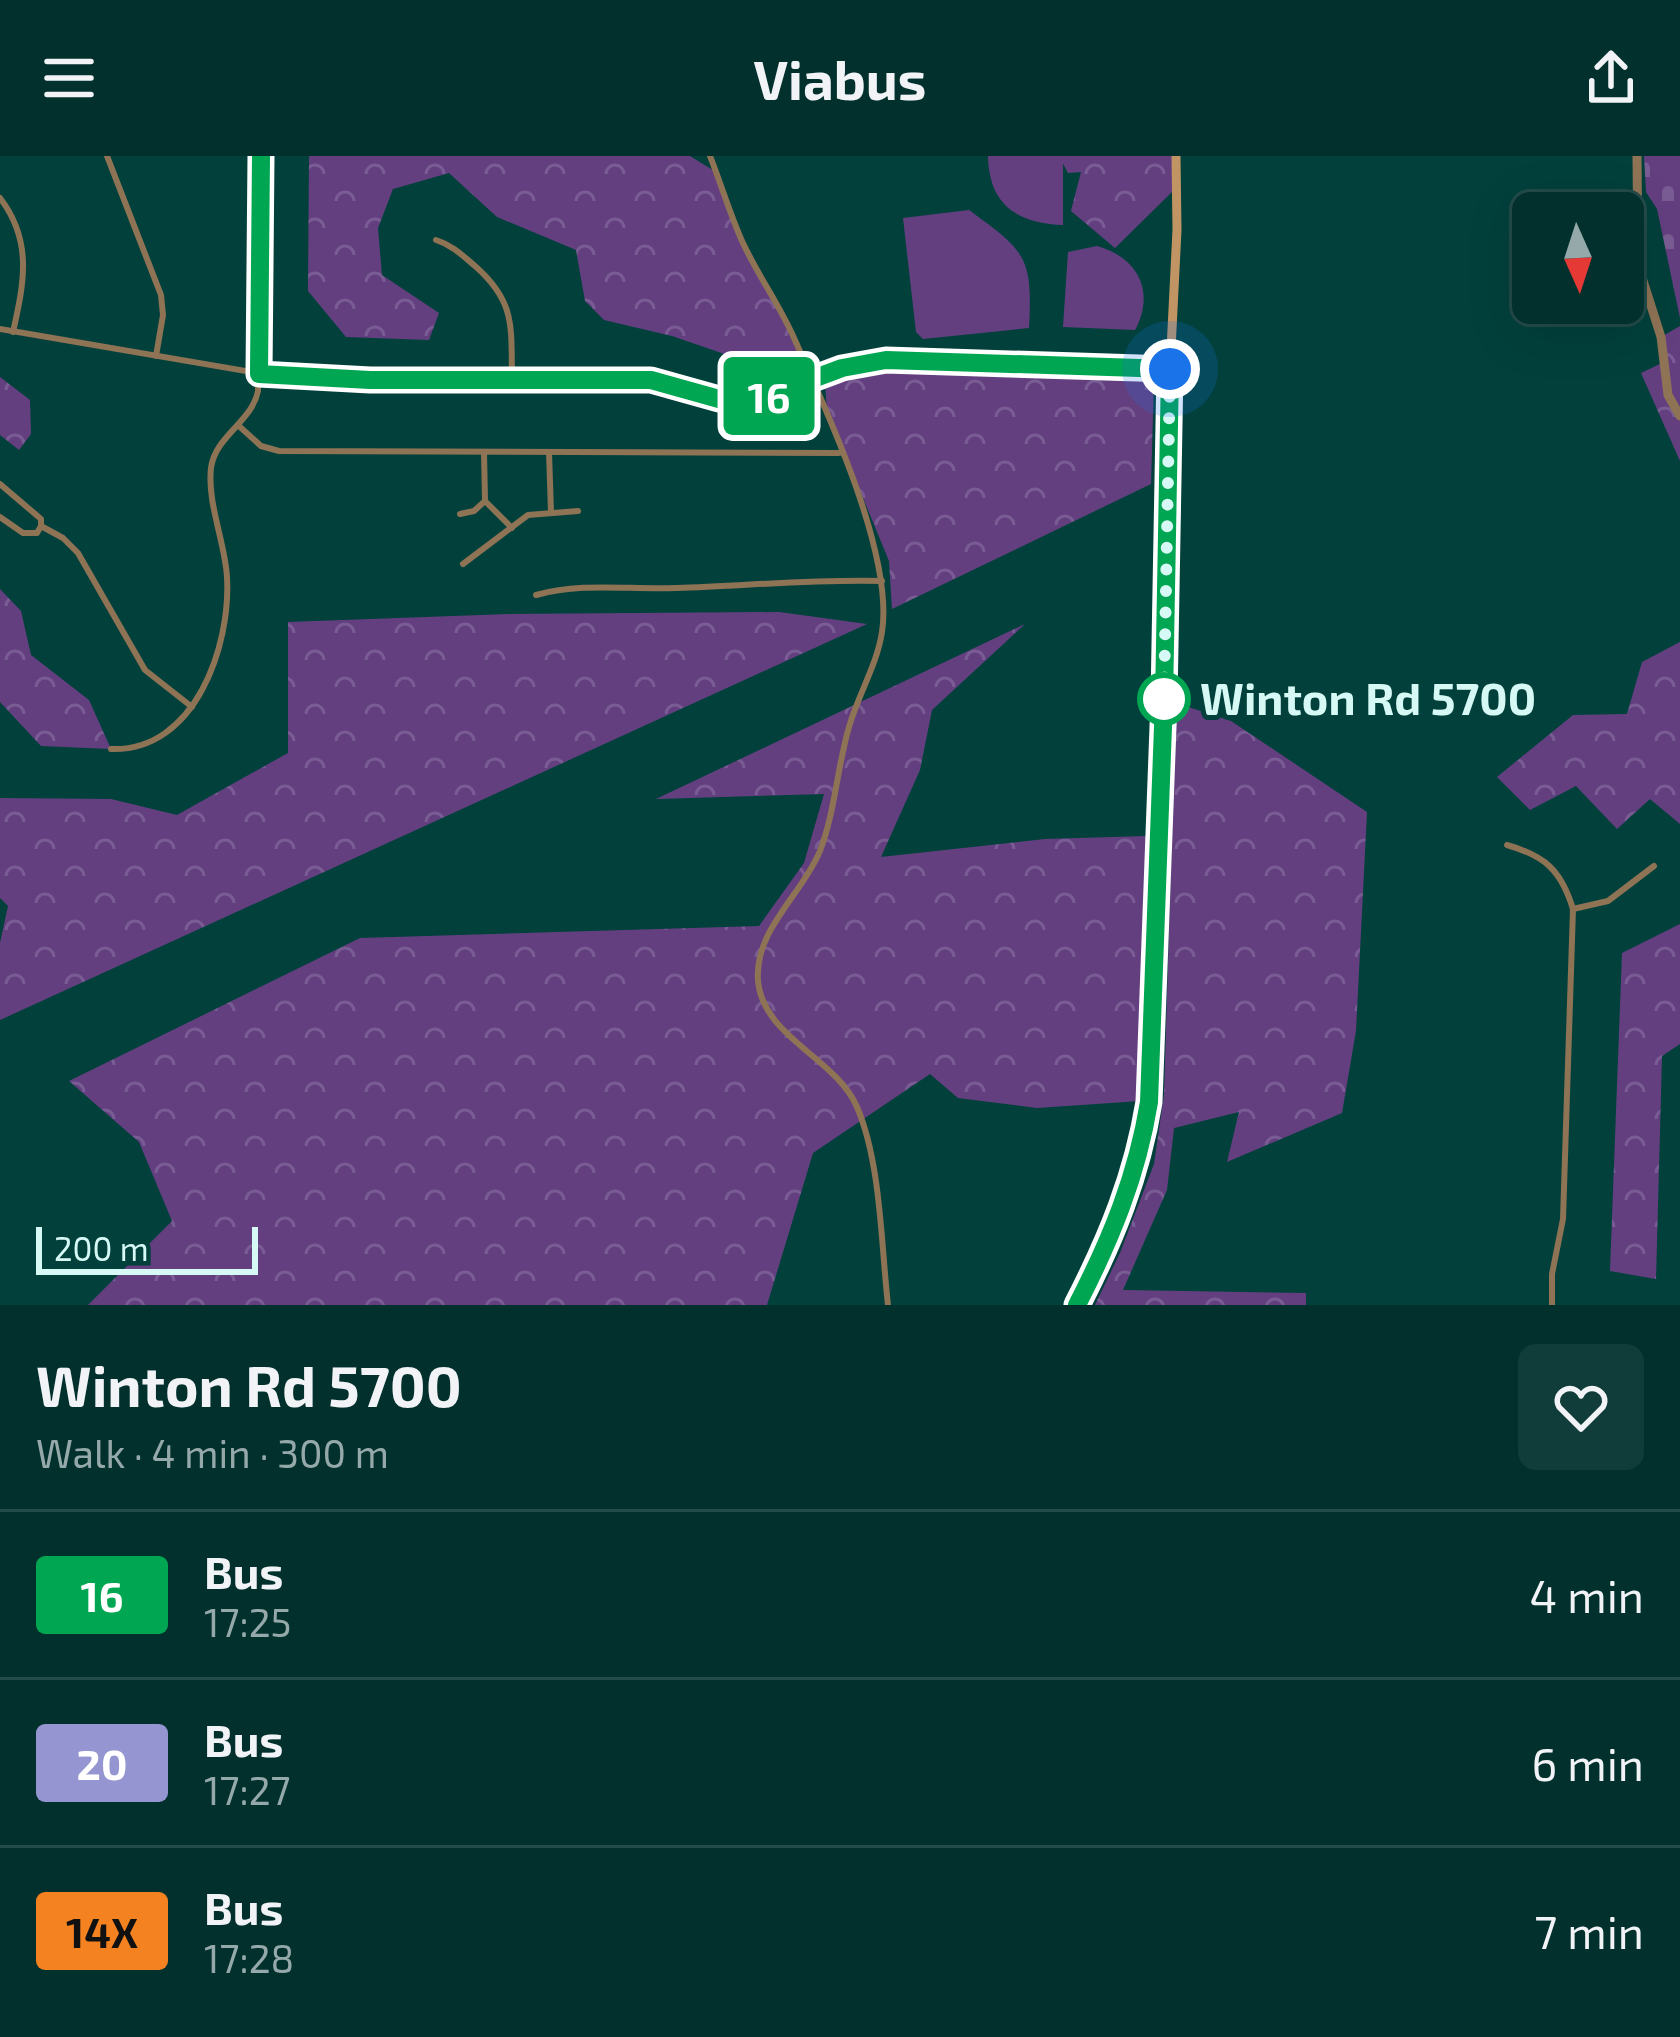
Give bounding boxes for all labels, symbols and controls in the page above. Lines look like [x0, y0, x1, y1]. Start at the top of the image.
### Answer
icon: menu [36, 45, 102, 111]
icon: share [1578, 45, 1644, 111]
text: Viabus [753, 46, 927, 111]
north arrow [1512, 192, 1644, 324]
map controls [1512, 192, 1644, 324]
your location [1140, 339, 1200, 399]
line badge: 16 [715, 357, 823, 435]
text: 16 [748, 371, 790, 421]
place label: Winton Rd 5700 [1200, 670, 1536, 724]
marker: Winton Rd 5700 [1139, 674, 1189, 724]
scale bar [36, 1221, 258, 1274]
text: 200 m [54, 1228, 149, 1268]
button: heart [1518, 1344, 1644, 1470]
text: Winton Rd 5700 [36, 1350, 462, 1418]
text: Walk · 4 min · 300 m [36, 1429, 389, 1476]
text: Bus [204, 1544, 283, 1598]
text: 4 min [1530, 1568, 1644, 1622]
text: 16 [81, 1570, 123, 1620]
text: 17:25 [204, 1598, 292, 1645]
text: Bus [204, 1712, 283, 1766]
text: 6 min [1531, 1736, 1644, 1790]
text: 20 [77, 1738, 127, 1788]
text: 17:27 [204, 1766, 291, 1813]
text: Bus [204, 1880, 283, 1934]
text: 7 min [1534, 1904, 1644, 1958]
text: 14X [66, 1906, 138, 1956]
text: 17:28 [204, 1934, 294, 1981]

